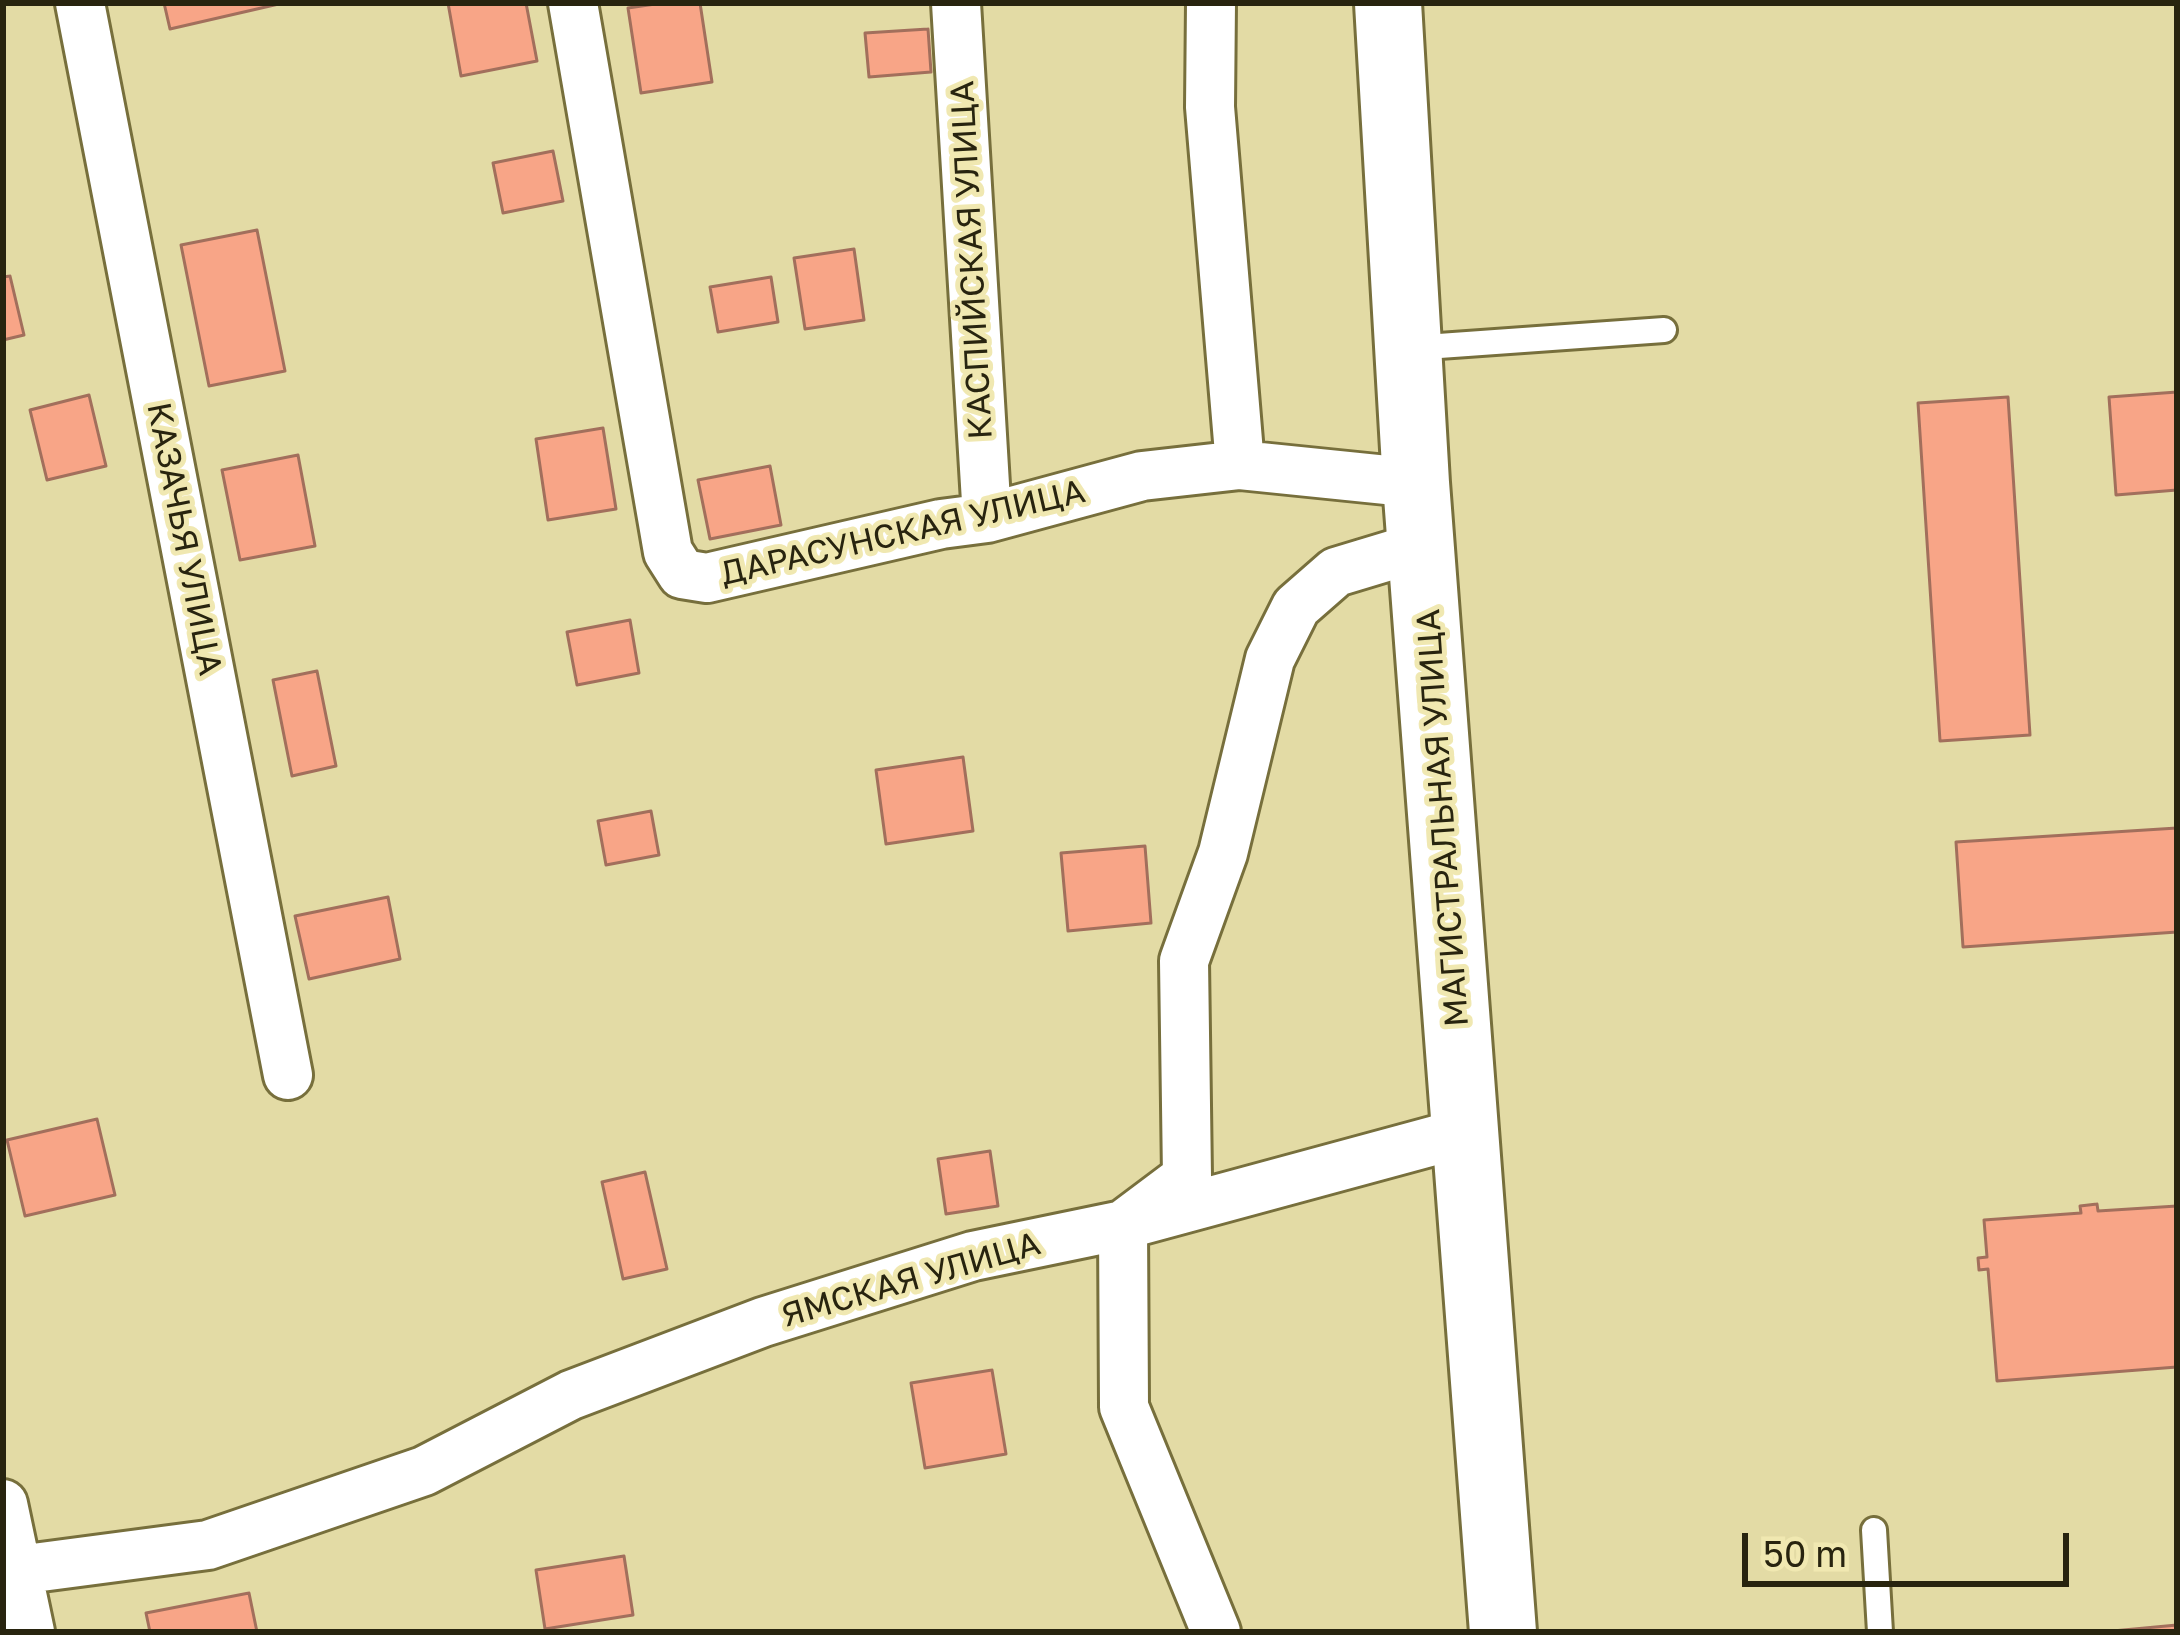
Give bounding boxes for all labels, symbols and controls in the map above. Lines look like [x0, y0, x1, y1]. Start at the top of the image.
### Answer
street label: КАСПИЙСКАЯ УЛИЦА [943, 80, 1001, 440]
street label: КАЗАЧЬЯ УЛИЦА [138, 399, 230, 679]
street label: ДАРАСУНСКАЯ УЛИЦА [717, 472, 1089, 594]
street label: МАГИСТРАЛЬНАЯ УЛИЦА [1409, 608, 1477, 1028]
street label: ЯМСКАЯ УЛИЦА [777, 1224, 1045, 1336]
scale bar [1748, 1509, 2075, 1583]
text: 50 m [1763, 1532, 1847, 1575]

